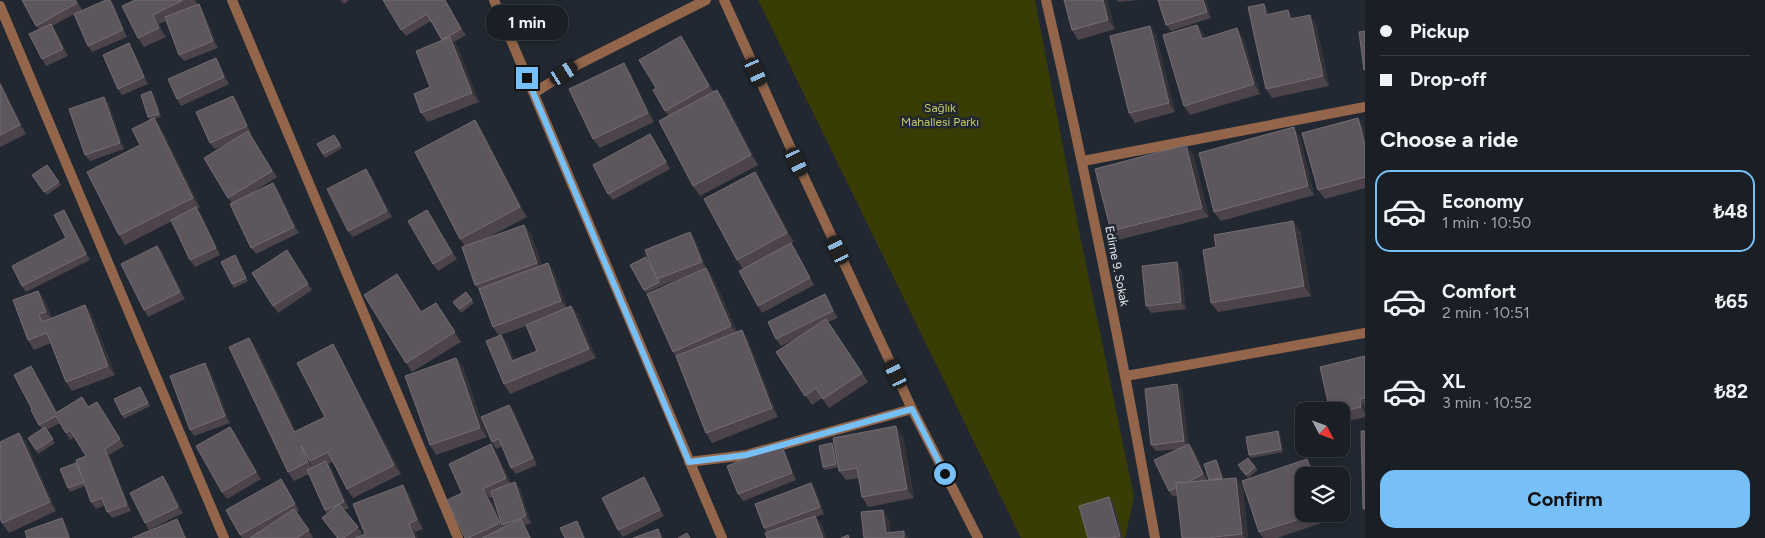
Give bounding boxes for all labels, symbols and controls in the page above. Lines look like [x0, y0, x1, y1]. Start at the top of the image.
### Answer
callout: 1 min [486, 5, 568, 40]
text: 1 min [508, 13, 546, 32]
text: Pickup [1410, 20, 1469, 43]
car [743, 55, 768, 89]
car [547, 59, 580, 87]
route end [516, 67, 538, 89]
text: Drop-off [1410, 68, 1487, 91]
park label: Sağlık Mahallesi Parkı [901, 101, 979, 129]
text: Choose a ride [1380, 126, 1518, 153]
car [783, 145, 810, 179]
icon: car [1382, 189, 1427, 234]
text: Economy [1442, 190, 1524, 213]
text: ₺48 [1713, 200, 1748, 223]
text: 1 min · 10:50 [1442, 213, 1531, 232]
street label: Edirne 9. Sokak [1102, 225, 1132, 307]
car [824, 233, 851, 267]
icon: car [1382, 279, 1427, 324]
text: Comfort [1442, 280, 1517, 303]
text: ₺65 [1715, 290, 1748, 313]
text: 2 min · 10:51 [1442, 303, 1530, 322]
car [882, 357, 909, 391]
icon: car [1382, 369, 1427, 414]
text: XL [1442, 370, 1465, 393]
text: ₺82 [1715, 380, 1748, 403]
text: 3 min · 10:52 [1442, 393, 1532, 412]
north arrow [1295, 402, 1350, 458]
map controls [1295, 402, 1350, 522]
route start [934, 463, 956, 485]
button: layers [1295, 467, 1350, 522]
button: Confirm [1380, 470, 1750, 528]

